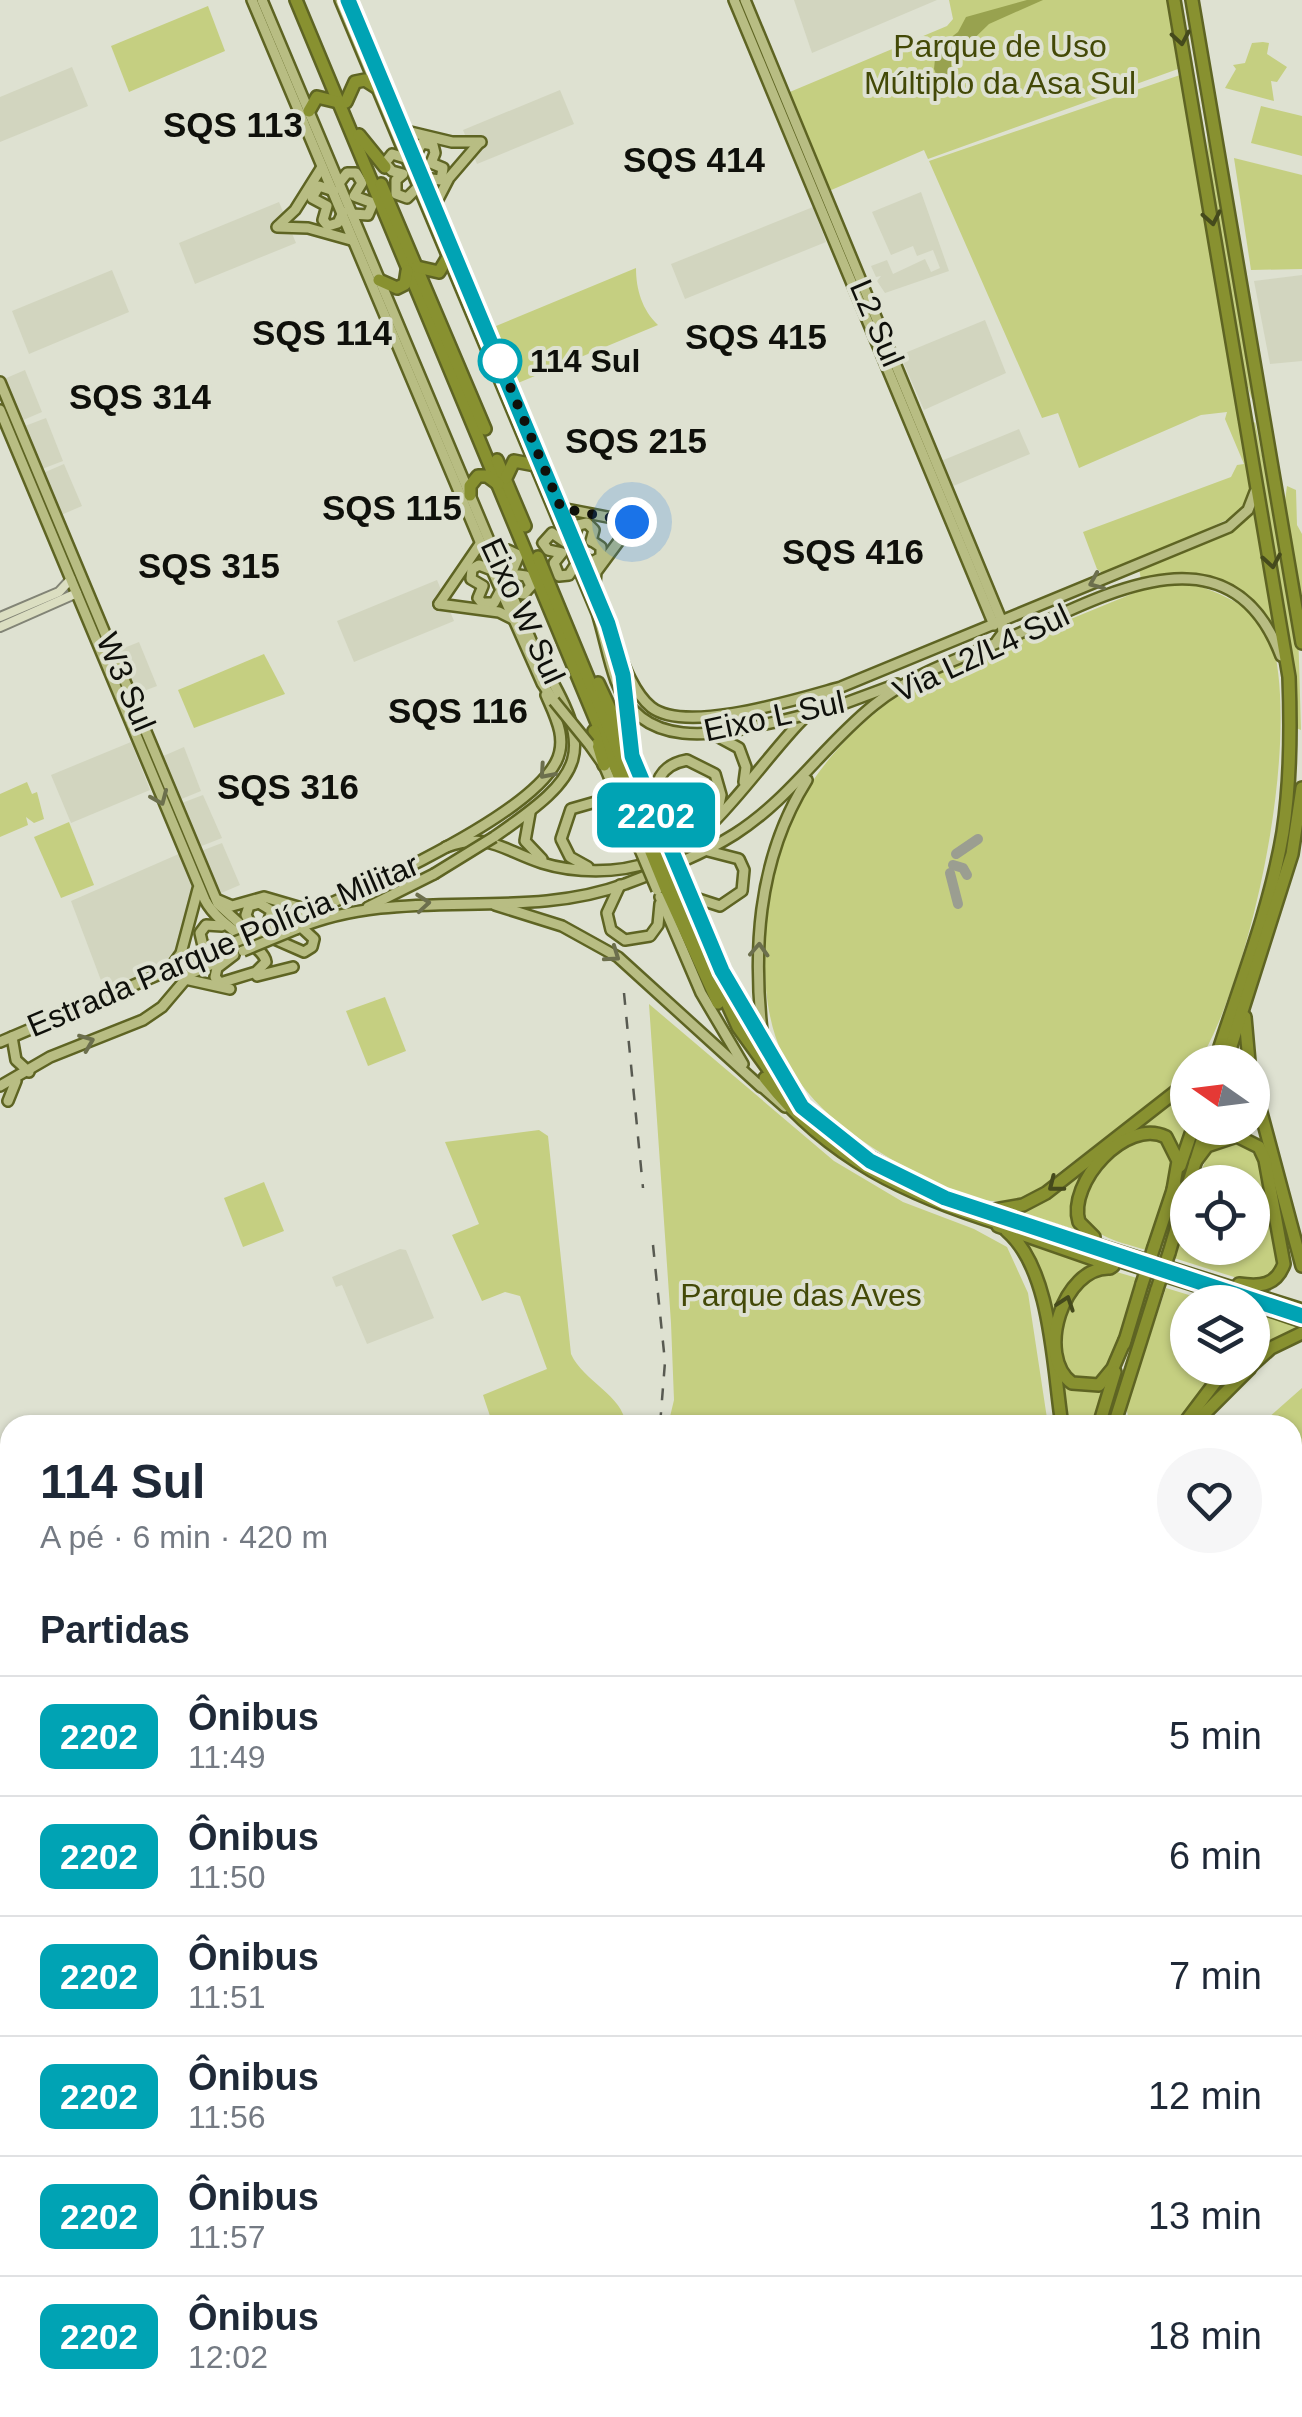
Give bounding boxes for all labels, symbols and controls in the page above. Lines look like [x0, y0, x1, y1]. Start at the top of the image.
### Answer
park label: Parque de Uso Múltiplo da Asa Sul [864, 28, 1136, 101]
one-way arrow [1170, 30, 1191, 46]
district label: SQS 113 [163, 105, 303, 144]
district label: SQS 414 [623, 140, 766, 179]
one-way arrow [1201, 209, 1222, 226]
street label: L2 Sul [843, 274, 911, 372]
district label: SQS 114 [252, 313, 393, 352]
district label: SQS 415 [685, 317, 827, 356]
marker: 114 Sul [479, 340, 521, 382]
place label: 114 Sul [530, 343, 640, 379]
district label: SQS 314 [69, 377, 212, 416]
district label: SQS 215 [565, 421, 707, 460]
district label: SQS 115 [322, 488, 462, 527]
your location [607, 497, 657, 547]
street label: Eixo W Sul [474, 532, 572, 690]
district label: SQS 416 [782, 532, 924, 571]
district label: SQS 315 [138, 546, 280, 585]
one-way arrow [1261, 553, 1282, 569]
one-way arrow [1088, 570, 1106, 590]
street label: Via L2/L4 Sul [887, 597, 1075, 709]
street label: W3 Sul [89, 627, 163, 737]
street label: Eixo L Sul [700, 684, 848, 748]
district label: SQS 116 [388, 691, 528, 730]
one-way arrow [539, 760, 557, 779]
district label: SQS 316 [217, 767, 359, 806]
line badge: 2202 [586, 782, 726, 848]
one-way arrow [148, 787, 168, 805]
text: 2202 [617, 796, 695, 835]
street label: Estrada Parque Polícia Militar [22, 846, 424, 1044]
one-way arrow [415, 892, 431, 914]
one-way arrow [748, 942, 769, 958]
one-way arrow [601, 943, 620, 961]
one-way arrow [78, 1034, 95, 1054]
north arrow [1170, 1045, 1270, 1145]
map controls [1170, 1045, 1270, 1385]
button: locate [1170, 1165, 1270, 1265]
one-way arrow [1049, 1173, 1067, 1190]
park label: Parque das Aves [680, 1277, 922, 1313]
button: layers [1170, 1285, 1270, 1385]
one-way arrow [1054, 1296, 1075, 1313]
button: heart [1157, 1448, 1262, 1553]
text: 114 Sul [40, 1455, 205, 1508]
text: A pé · 6 min · 420 m [40, 1519, 328, 1555]
text: Partidas [40, 1609, 190, 1651]
text: Ônibus [188, 1696, 319, 1738]
text: 5 min [1169, 1715, 1262, 1757]
text: 2202 [60, 1717, 138, 1756]
text: 11:49 [188, 1739, 266, 1775]
text: Ônibus [188, 1816, 319, 1858]
text: 6 min [1169, 1835, 1262, 1877]
text: 2202 [60, 1837, 138, 1876]
text: 11:50 [188, 1859, 266, 1895]
text: Ônibus [188, 1936, 319, 1978]
text: 7 min [1169, 1955, 1262, 1997]
text: 2202 [60, 1957, 138, 1996]
text: 11:51 [188, 1979, 266, 2015]
text: Ônibus [188, 2056, 319, 2098]
text: 12 min [1148, 2075, 1262, 2117]
text: 2202 [60, 2077, 138, 2116]
text: 11:56 [188, 2099, 266, 2135]
text: Ônibus [188, 2176, 319, 2218]
text: 13 min [1148, 2195, 1262, 2237]
text: 2202 [60, 2197, 138, 2236]
text: 11:57 [188, 2219, 266, 2255]
text: Ônibus [188, 2296, 319, 2338]
text: 18 min [1148, 2315, 1262, 2357]
text: 2202 [60, 2317, 138, 2356]
text: 12:02 [188, 2339, 268, 2375]

